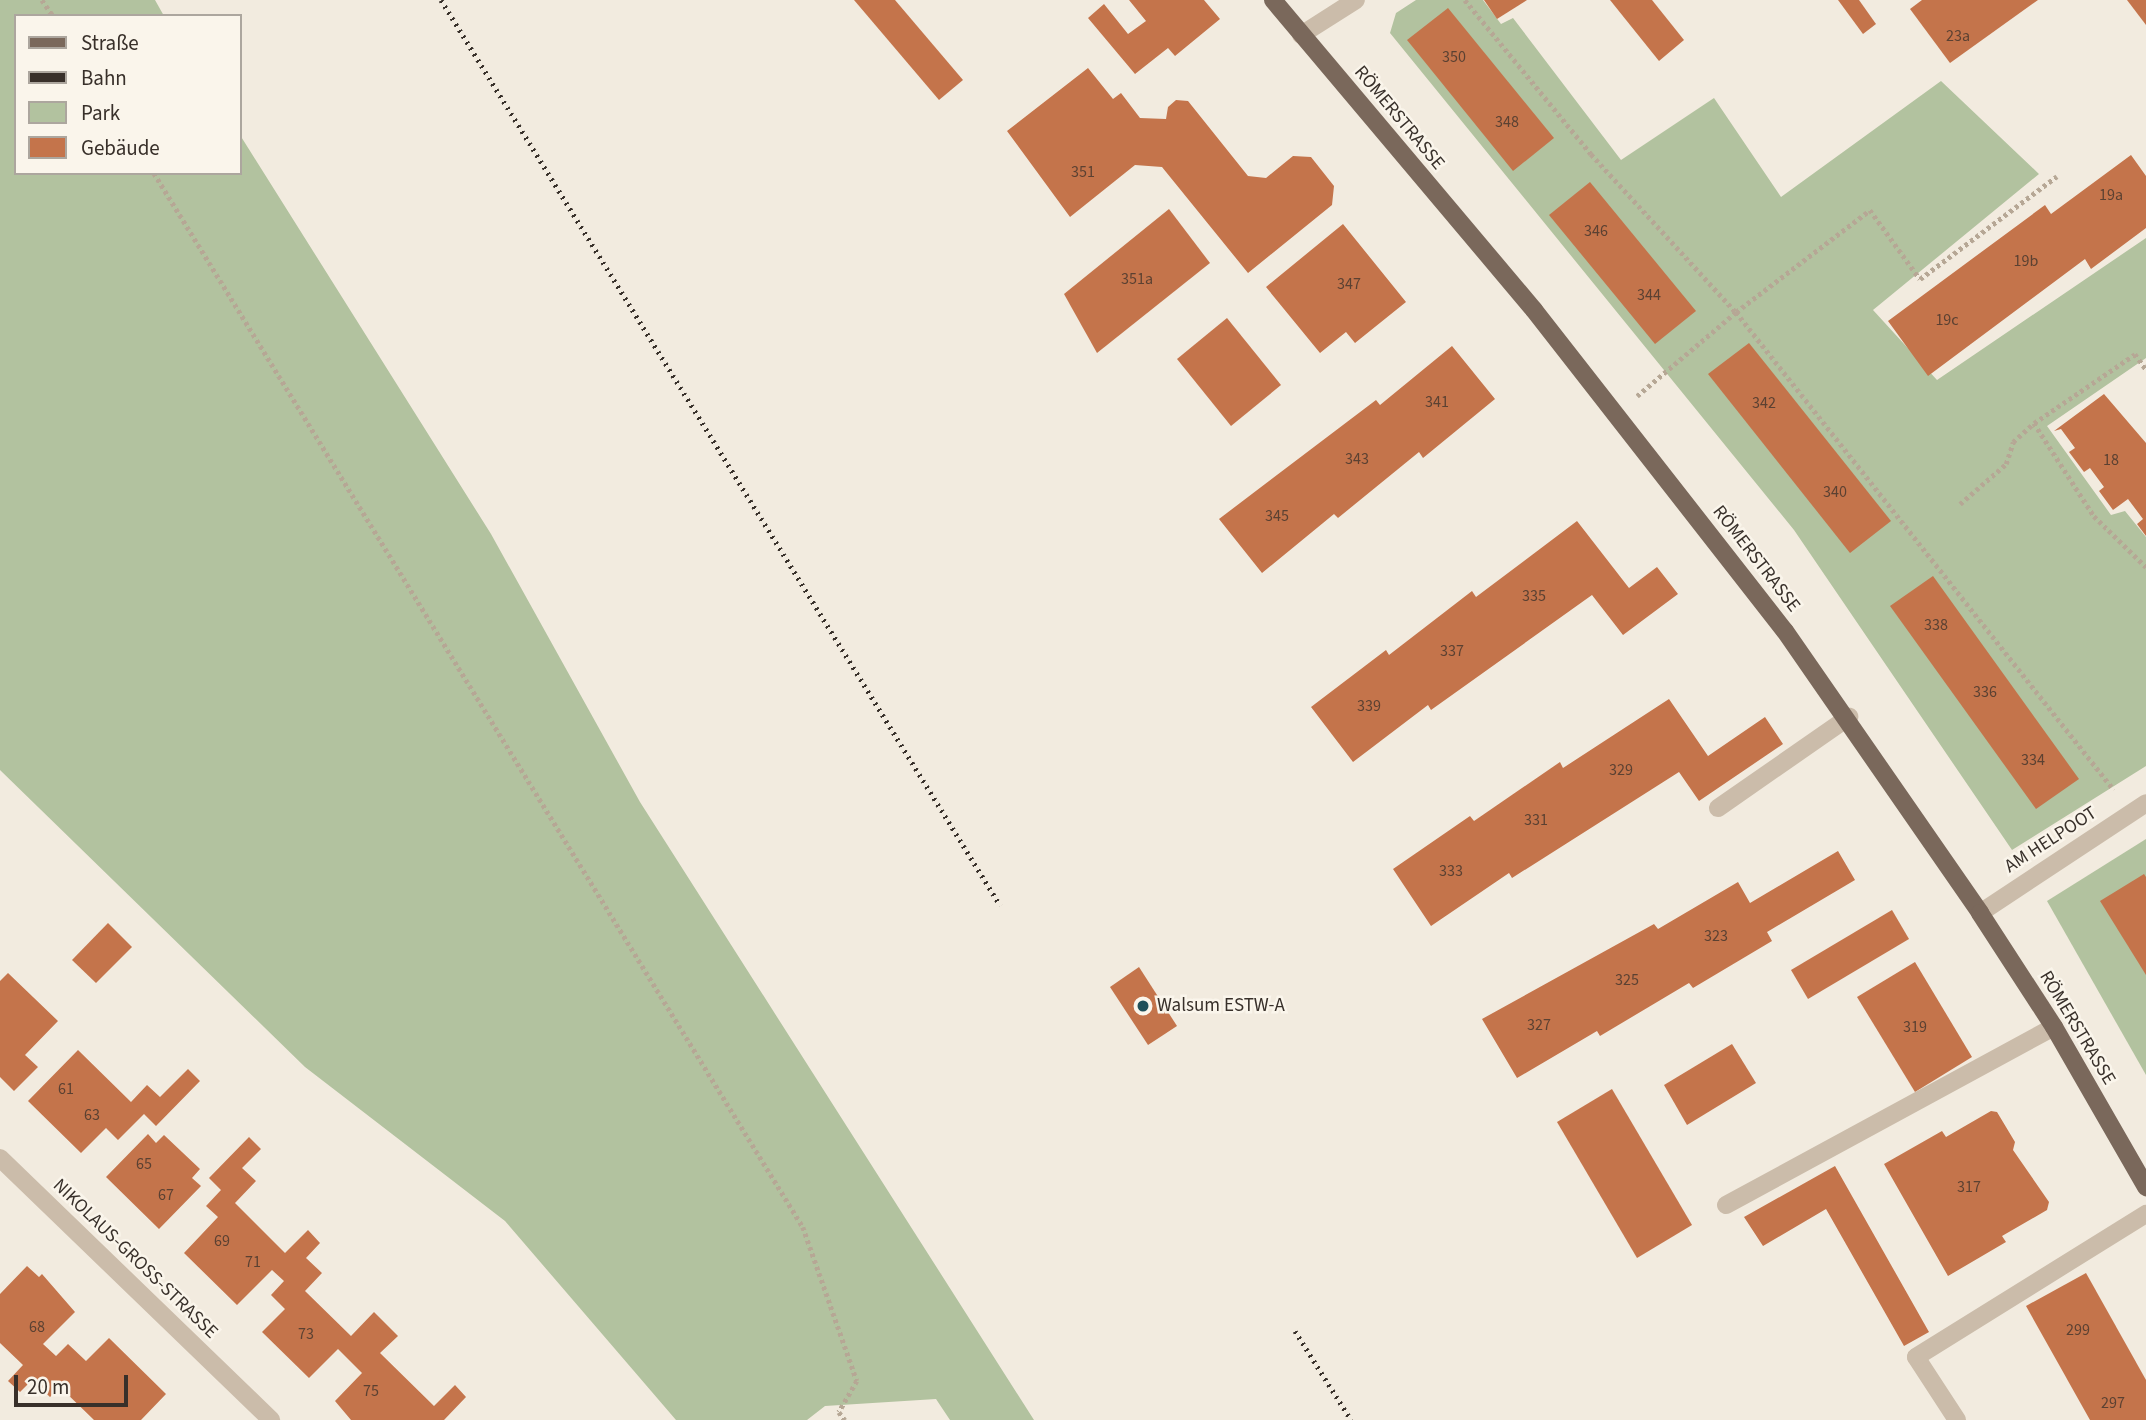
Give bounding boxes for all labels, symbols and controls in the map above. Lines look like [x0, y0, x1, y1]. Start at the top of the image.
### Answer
legend [14, 14, 242, 175]
house number: 23a [1946, 26, 1970, 46]
text: Straße [81, 28, 139, 58]
house number: 350 [1442, 47, 1466, 67]
street label: RÖMERSTRASSE [1349, 61, 1449, 175]
text: Bahn [81, 63, 127, 93]
text: Park [81, 98, 120, 128]
house number: 348 [1495, 112, 1519, 132]
text: Gebäude [81, 133, 160, 163]
house number: 351 [1071, 162, 1095, 182]
house number: 19a [2099, 185, 2123, 205]
house number: 346 [1584, 221, 1608, 241]
house number: 19b [2014, 251, 2038, 271]
house number: 351a [1121, 269, 1153, 289]
house number: 347 [1337, 274, 1361, 294]
house number: 344 [1637, 285, 1661, 305]
house number: 19c [1935, 310, 1959, 330]
house number: 341 [1425, 392, 1449, 412]
house number: 342 [1752, 393, 1776, 413]
house number: 343 [1345, 449, 1369, 469]
house number: 18 [2103, 450, 2119, 470]
house number: 340 [1823, 482, 1847, 502]
street label: RÖMERSTRASSE [1707, 501, 1805, 617]
house number: 345 [1265, 506, 1289, 526]
house number: 335 [1522, 586, 1546, 606]
house number: 338 [1924, 615, 1948, 635]
house number: 337 [1440, 641, 1464, 661]
house number: 336 [1973, 682, 1997, 702]
house number: 339 [1357, 696, 1381, 716]
house number: 334 [2021, 750, 2045, 770]
house number: 329 [1609, 760, 1633, 780]
street label: AM HELPOOT [2001, 802, 2101, 878]
house number: 331 [1524, 810, 1548, 830]
house number: 333 [1439, 861, 1463, 881]
house number: 323 [1704, 926, 1728, 946]
street label: RÖMERSTRASSE [2034, 967, 2120, 1089]
house number: 325 [1615, 970, 1639, 990]
place label: Walsum ESTW-A [1157, 995, 1285, 1017]
marker: Walsum ESTW-A [1135, 998, 1151, 1014]
house number: 327 [1527, 1015, 1551, 1035]
house number: 319 [1903, 1017, 1927, 1037]
house number: 61 [58, 1079, 74, 1099]
house number: 63 [84, 1105, 100, 1125]
house number: 65 [136, 1154, 152, 1174]
street label: NIKOLAUS-GROSS-STRASSE [48, 1174, 222, 1344]
house number: 317 [1957, 1177, 1981, 1197]
house number: 67 [158, 1185, 174, 1205]
house number: 69 [214, 1231, 230, 1251]
house number: 71 [245, 1252, 261, 1272]
house number: 68 [29, 1317, 45, 1337]
house number: 299 [2066, 1320, 2090, 1340]
house number: 73 [298, 1324, 314, 1344]
scale bar [18, 1360, 131, 1404]
text: 20 m [27, 1372, 69, 1402]
house number: 75 [363, 1381, 379, 1401]
house number: 297 [2101, 1393, 2125, 1413]

